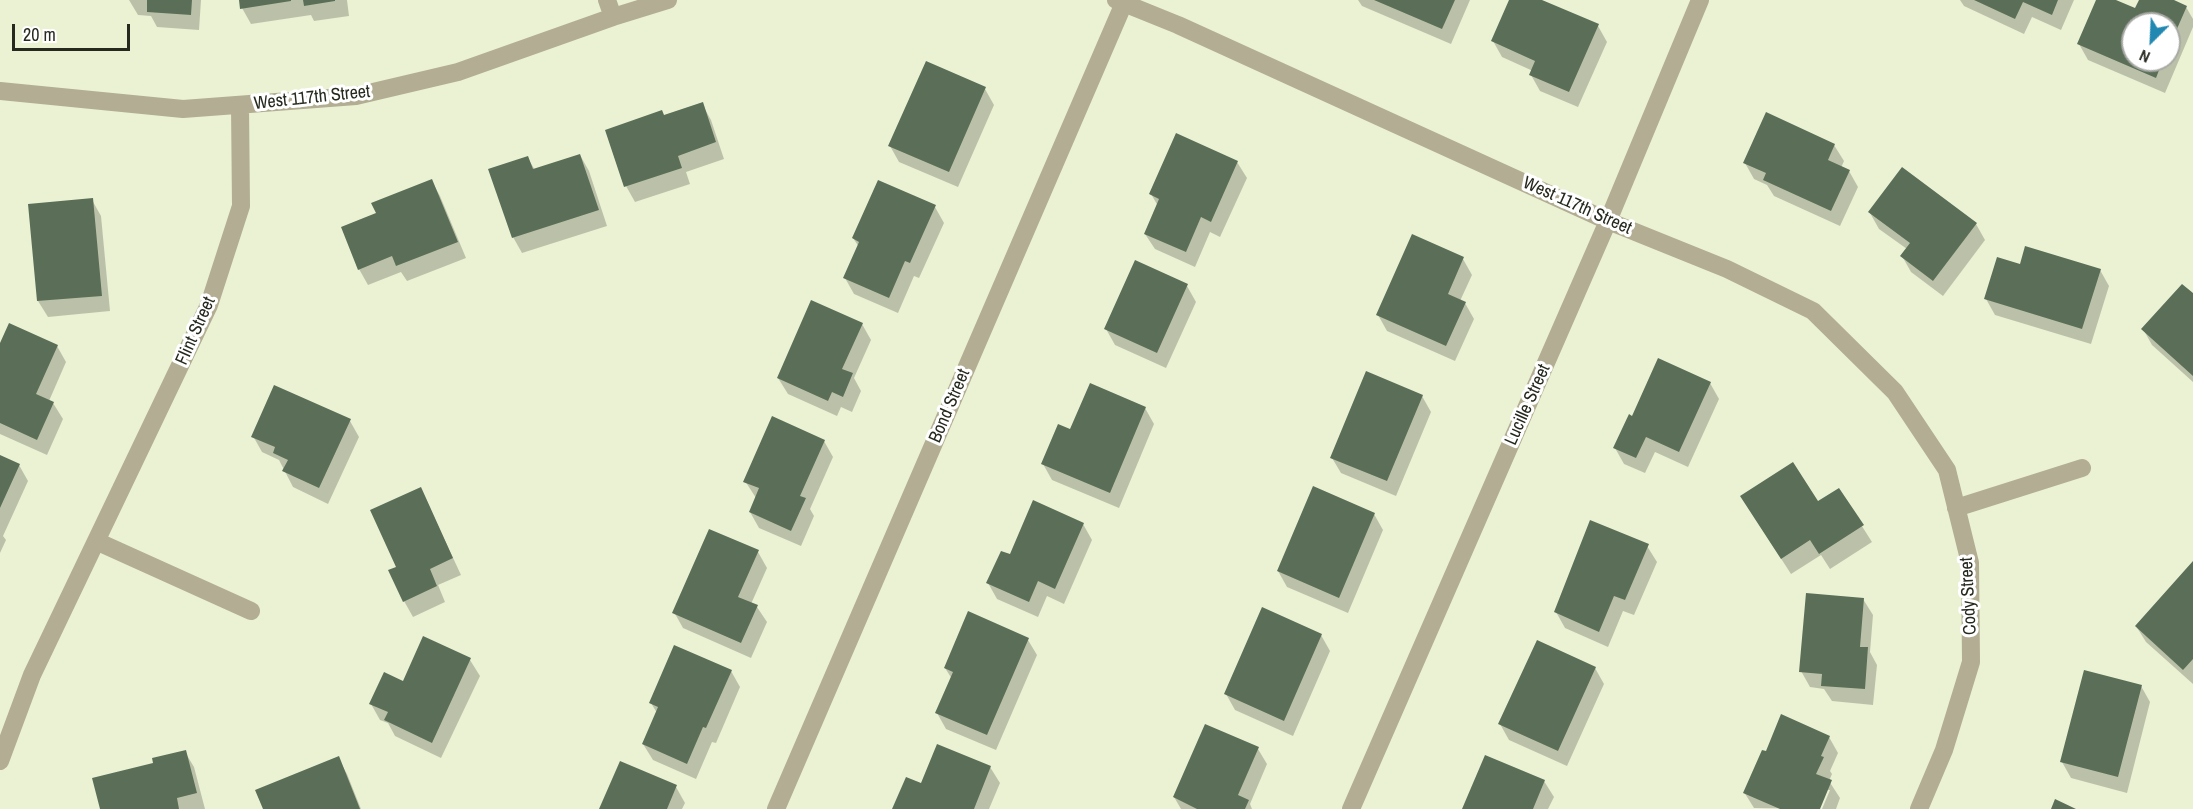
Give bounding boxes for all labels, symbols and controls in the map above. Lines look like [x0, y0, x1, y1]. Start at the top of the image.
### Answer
scale bar [15, 12, 134, 50]
north arrow [2121, 12, 2181, 72]
text: 20 m [23, 22, 56, 47]
text: N [2136, 45, 2153, 69]
street label: West 117th Street [253, 81, 371, 115]
street label: West 117th Street [1519, 172, 1635, 240]
street label: Flint Street [171, 294, 221, 368]
street label: Lucille Street [1501, 361, 1555, 449]
street label: Bond Street [925, 366, 975, 446]
street label: Cody Street [1956, 557, 1982, 635]

